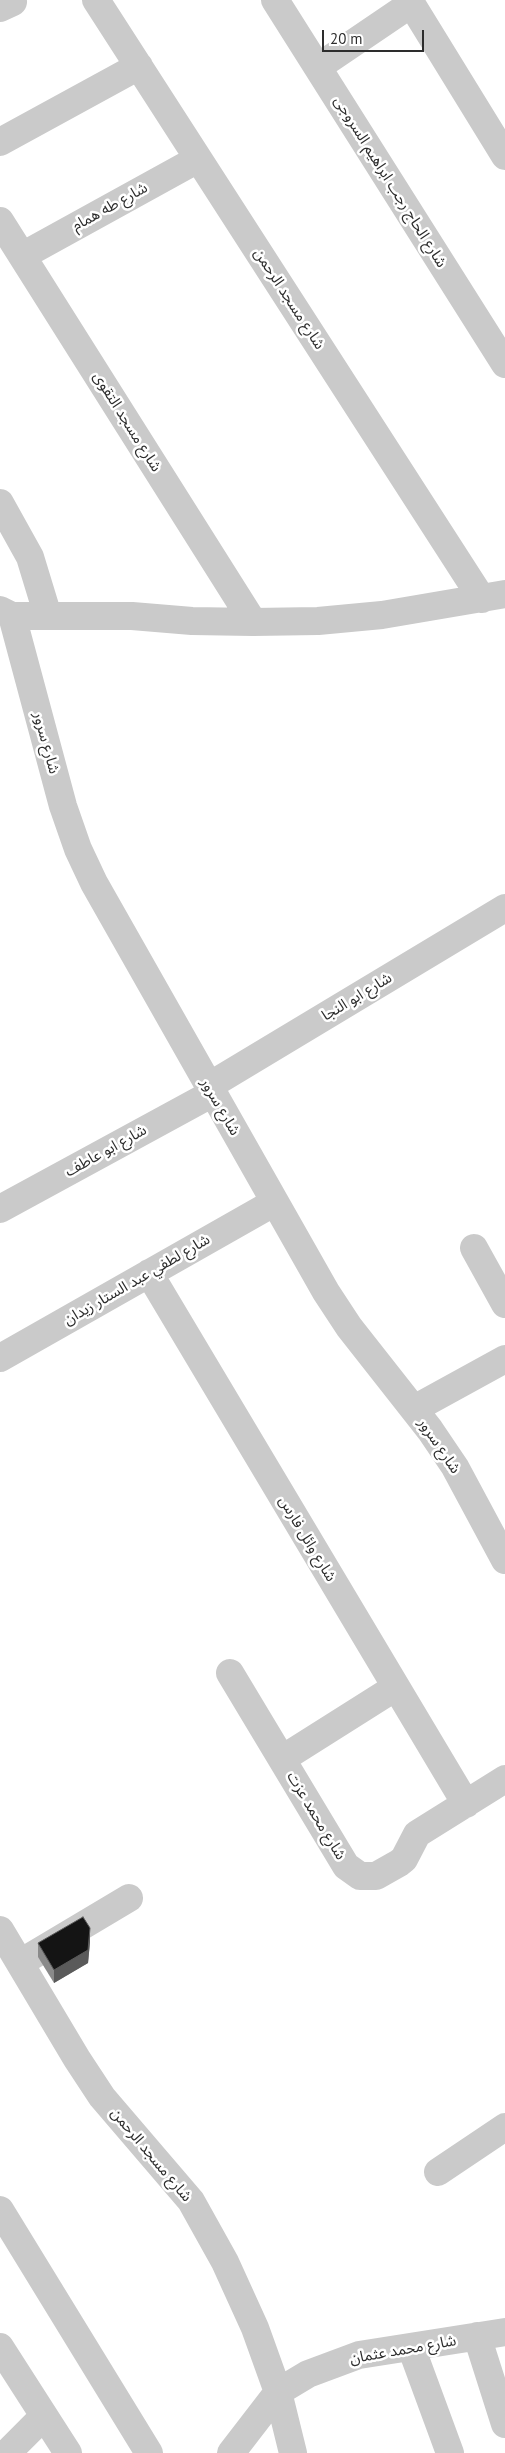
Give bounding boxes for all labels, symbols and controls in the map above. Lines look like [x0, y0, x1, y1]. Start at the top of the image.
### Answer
scale bar [325, 20, 428, 52]
text: 20 m [330, 29, 363, 48]
street label: شارع الحاج رجب ابراهيم السروجى [330, 93, 450, 271]
street label: شارع طه همام [69, 179, 151, 235]
street label: شارع مسجد الرحمن [250, 245, 328, 353]
street label: شارع مسجد التقوى [89, 369, 165, 475]
street label: شارع سرور [29, 710, 63, 776]
street label: شارع ابو النجا [319, 969, 395, 1025]
street label: شارع سرور [196, 1075, 244, 1139]
street label: شارع ابو عاطف [62, 1121, 150, 1181]
street label: شارع لطفي عبد الستار زيدان [61, 1231, 213, 1329]
street label: شارع سرور [414, 1415, 464, 1477]
street label: شارع وائل فارس [274, 1493, 340, 1585]
street label: شارع محمد عزت [283, 1769, 349, 1863]
street label: شارع مسجد الرحمن [107, 2105, 195, 2205]
street label: شارع محمد عثمان [348, 2332, 458, 2368]

